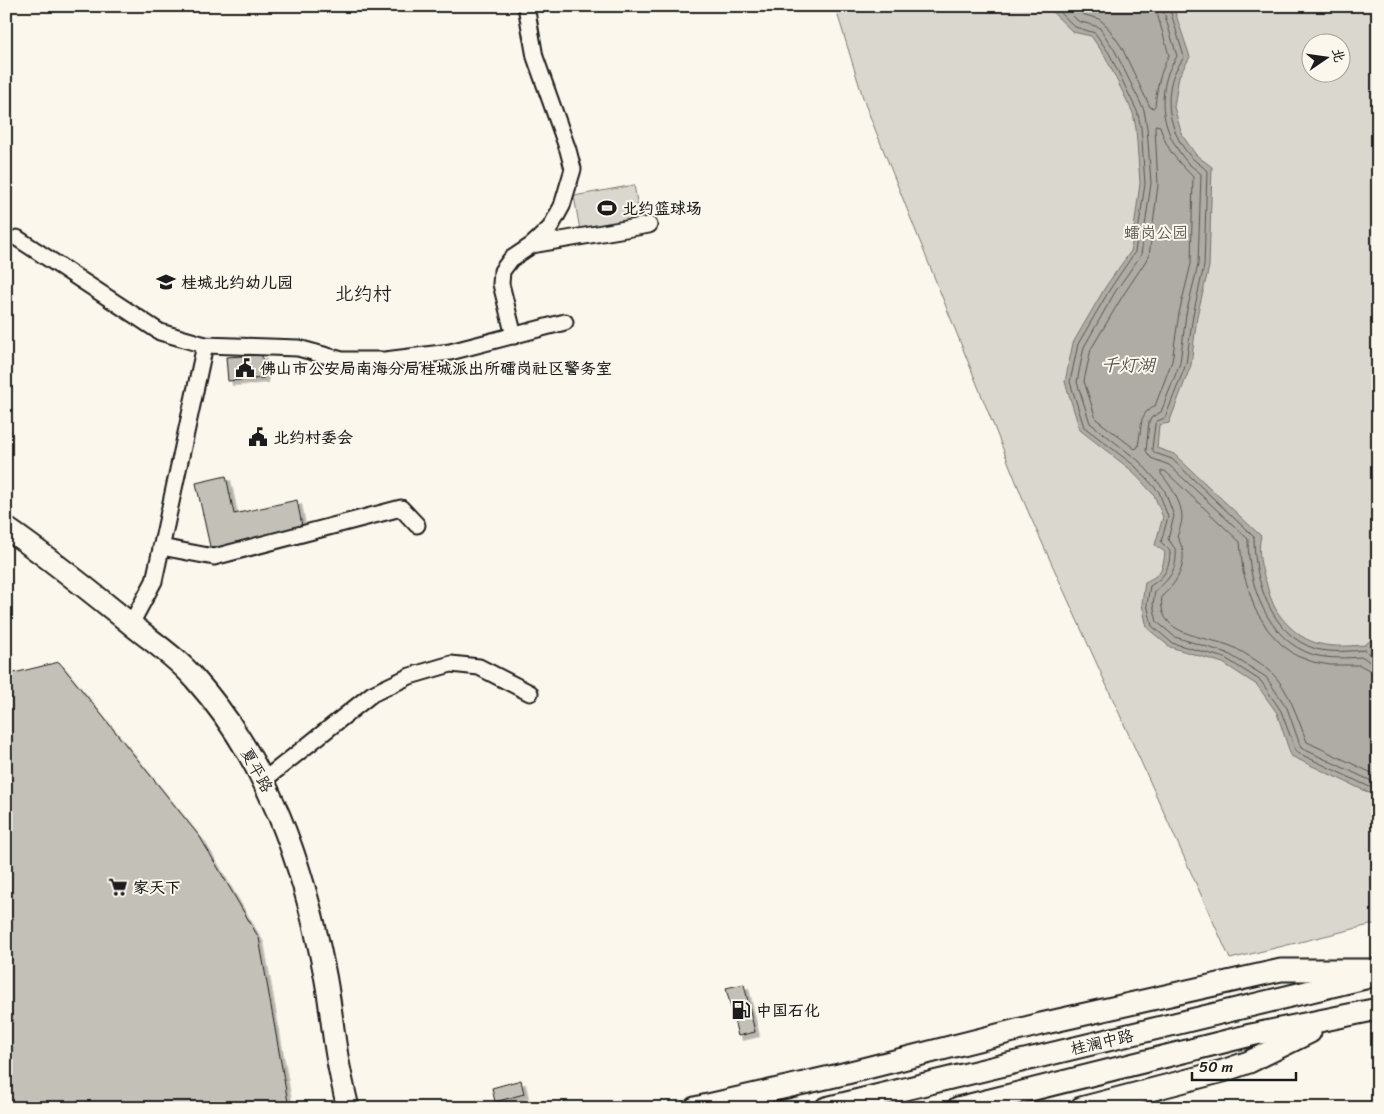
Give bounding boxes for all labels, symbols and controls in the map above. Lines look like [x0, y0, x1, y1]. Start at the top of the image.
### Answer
north arrow [1302, 32, 1352, 82]
text: 北 [1324, 46, 1352, 65]
place label: 北约篮球场 [622, 194, 702, 223]
sports icon: 北约篮球场 [596, 197, 618, 219]
park label: 𧒽岗公园 [1124, 218, 1188, 247]
place label: 桂城北约幼儿园 [181, 268, 293, 297]
school or university icon: 桂城北约幼儿园 [155, 271, 177, 293]
district label: 北约村 [334, 277, 392, 310]
water label: 千灯湖 [1101, 349, 1157, 381]
place label: 佛山市公安局南海分局桂城派出所礌岗社区警务室 [260, 354, 612, 383]
public building icon: 佛山市公安局南海分局桂城派出所礌岗社区警务室 [234, 357, 256, 379]
place label: 北约村委会 [273, 423, 353, 452]
public building icon: 北约村委会 [247, 426, 269, 448]
street label: 夏平路 [233, 742, 281, 798]
place label: 家天下 [133, 873, 181, 902]
supermarket icon: 家天下 [107, 876, 129, 898]
place label: 中国石化 [756, 996, 820, 1025]
fuel station icon: 中国石化 [730, 999, 752, 1021]
street label: 桂澜中路 [1068, 1021, 1136, 1063]
scale bar [1192, 1049, 1295, 1081]
text: 50 m [1199, 1054, 1234, 1080]

